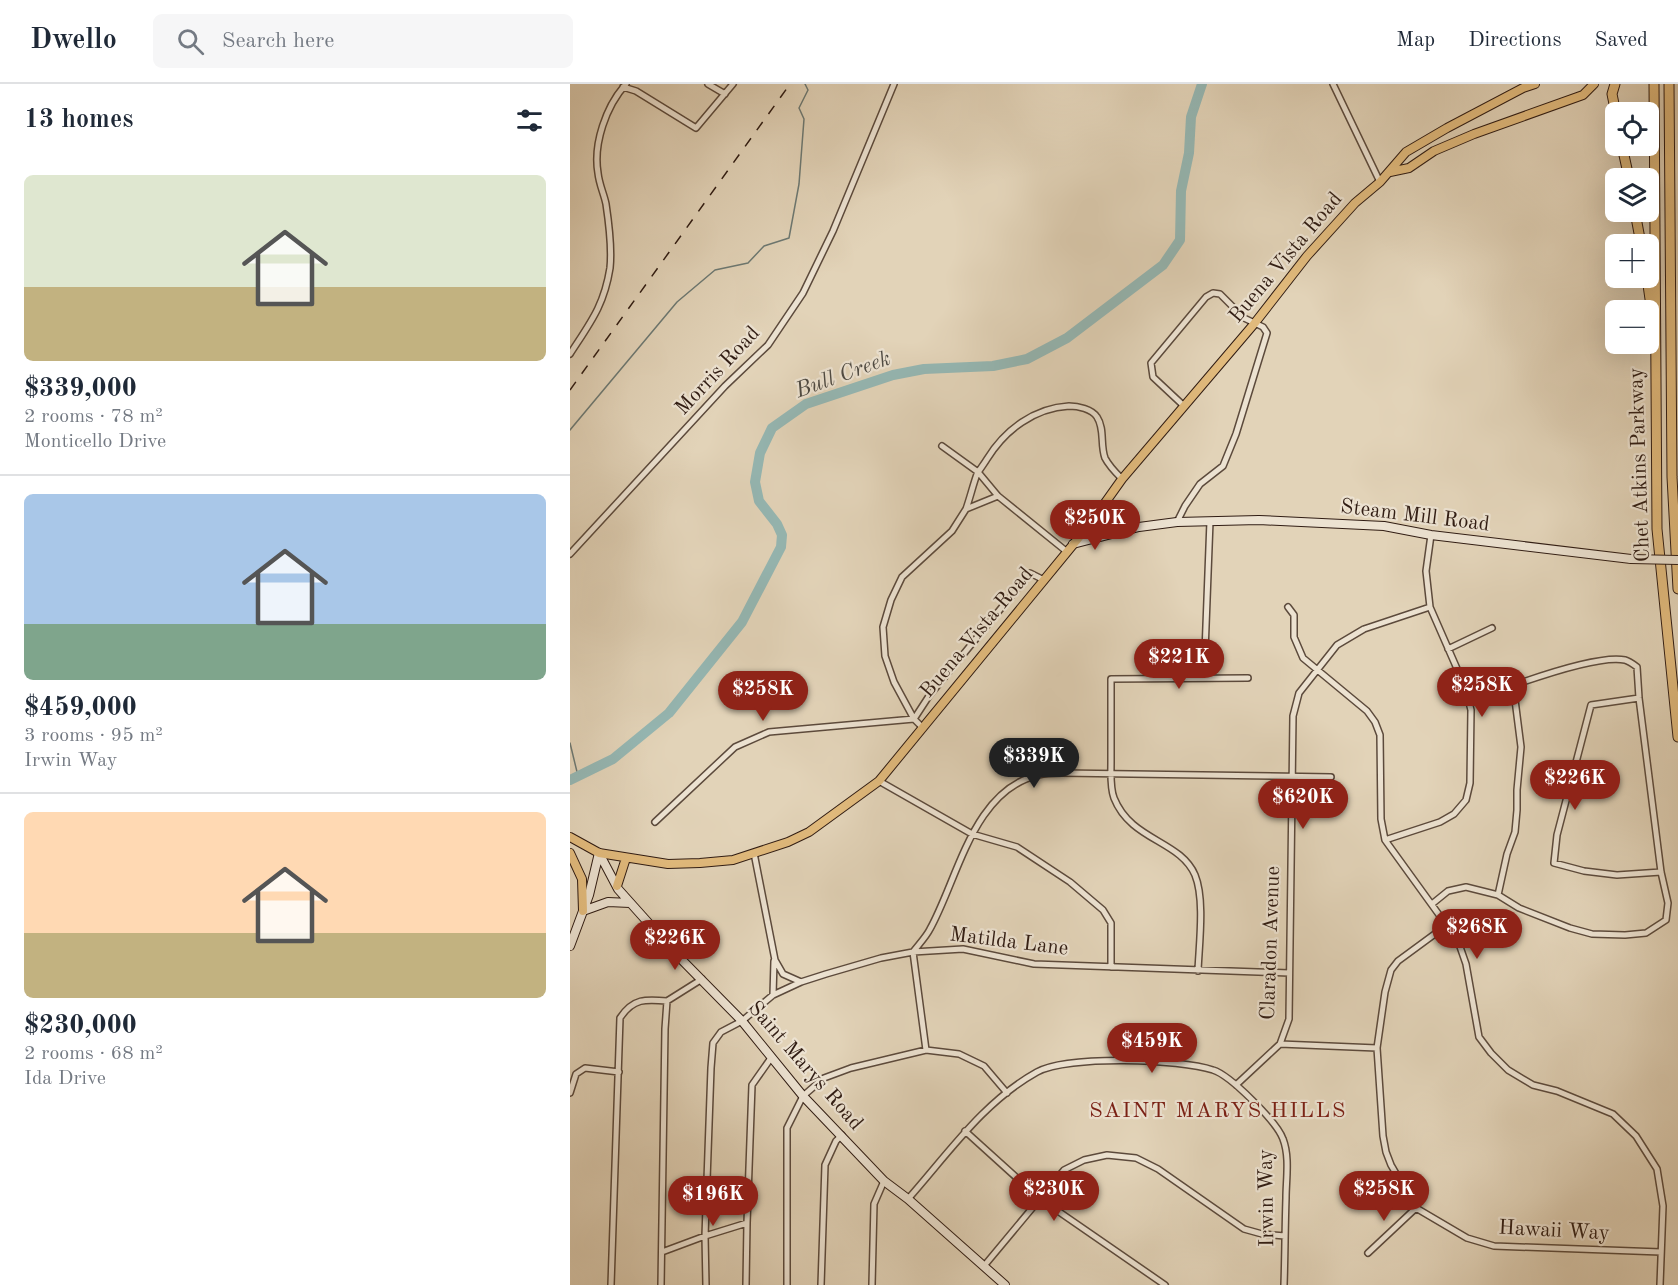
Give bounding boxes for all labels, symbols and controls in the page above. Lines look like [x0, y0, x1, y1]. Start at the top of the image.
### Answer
search box [153, 14, 573, 68]
icon: search [174, 25, 207, 58]
text: Dwello [30, 27, 117, 55]
text: Search here [222, 30, 334, 52]
text: Map [1396, 30, 1435, 51]
text: Directions [1468, 30, 1562, 51]
text: Saved [1595, 30, 1648, 51]
map controls [1605, 102, 1659, 354]
button: locate [1605, 102, 1659, 156]
icon: filters [513, 104, 546, 137]
text: 13 homes [24, 107, 133, 133]
button: layers [1605, 168, 1659, 222]
street label: Buena Vista Road [1225, 189, 1347, 327]
icon: home [231, 214, 339, 322]
button: + [1605, 234, 1659, 288]
button: − [1605, 300, 1659, 354]
street label: Morris Road [672, 323, 764, 419]
water label: Bull Creek [791, 348, 894, 403]
street label: Chet Atkins Parkway [1626, 367, 1654, 563]
text: $339,000 [24, 376, 137, 402]
text: 2 rooms · 78 m² [24, 407, 163, 427]
text: Monticello Drive [24, 432, 166, 452]
street label: Steam Mill Road [1339, 496, 1491, 536]
pin: $250K [1053, 500, 1137, 551]
text: $250K [1064, 509, 1126, 529]
icon: home [231, 533, 339, 641]
street label: Buena Vista Road [916, 564, 1038, 702]
pin: $221K [1137, 639, 1221, 690]
text: $221K [1148, 648, 1210, 668]
pin: $258K [1440, 667, 1524, 718]
pin: $258K [721, 671, 805, 722]
text: $258K [1451, 676, 1513, 696]
text: $258K [732, 680, 794, 700]
text: $459,000 [24, 695, 137, 721]
text: 3 rooms · 95 m² [24, 726, 163, 746]
pin: $339K [992, 738, 1076, 789]
text: $339K [1003, 747, 1065, 767]
text: Irwin Way [24, 751, 117, 771]
pin: $226K [1533, 760, 1617, 811]
text: $226K [1544, 769, 1606, 789]
pin: $620K [1261, 779, 1345, 830]
text: $620K [1272, 788, 1334, 808]
icon: home [231, 851, 339, 959]
street label: Claradon Avenue [1258, 865, 1284, 1021]
pin: $268K [1435, 909, 1519, 960]
text: $268K [1446, 918, 1508, 938]
pin: $226K [633, 920, 717, 971]
street label: Matilda Lane [949, 924, 1069, 960]
text: $226K [644, 929, 706, 949]
street label: Saint Marys Road [744, 998, 866, 1134]
text: $230,000 [24, 1013, 137, 1039]
pin: $459K [1110, 1023, 1194, 1074]
text: $459K [1121, 1032, 1183, 1052]
text: 2 rooms · 68 m² [24, 1044, 163, 1064]
text: Ida Drive [24, 1069, 106, 1089]
district label: SAINT MARYS HILLS [1089, 1100, 1347, 1122]
street label: Irwin Way [1256, 1149, 1278, 1247]
pin: $230K [1012, 1171, 1096, 1222]
pin: $258K [1342, 1171, 1426, 1222]
pin: $196K [671, 1176, 755, 1227]
text: $230K [1023, 1180, 1085, 1200]
text: $258K [1353, 1180, 1415, 1200]
text: $196K [682, 1185, 744, 1205]
street label: Hawaii Way [1498, 1218, 1610, 1244]

